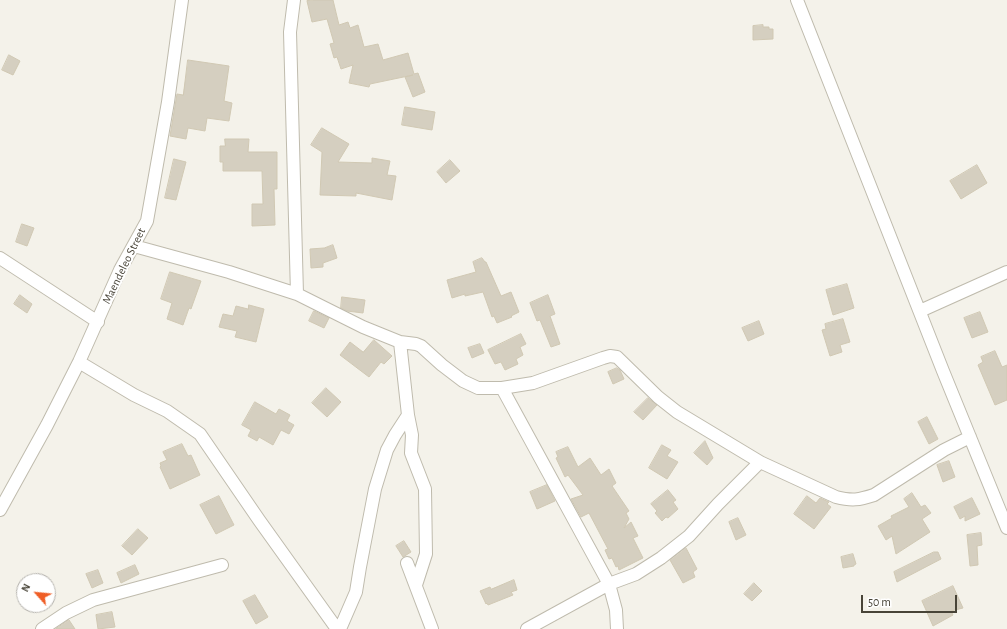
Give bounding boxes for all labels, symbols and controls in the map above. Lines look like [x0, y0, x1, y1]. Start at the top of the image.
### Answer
street label: Maendeleo Street [99, 226, 149, 306]
north arrow [16, 573, 56, 613]
text: N [19, 582, 32, 594]
scale bar [863, 587, 959, 613]
text: 50 m [868, 596, 891, 608]

